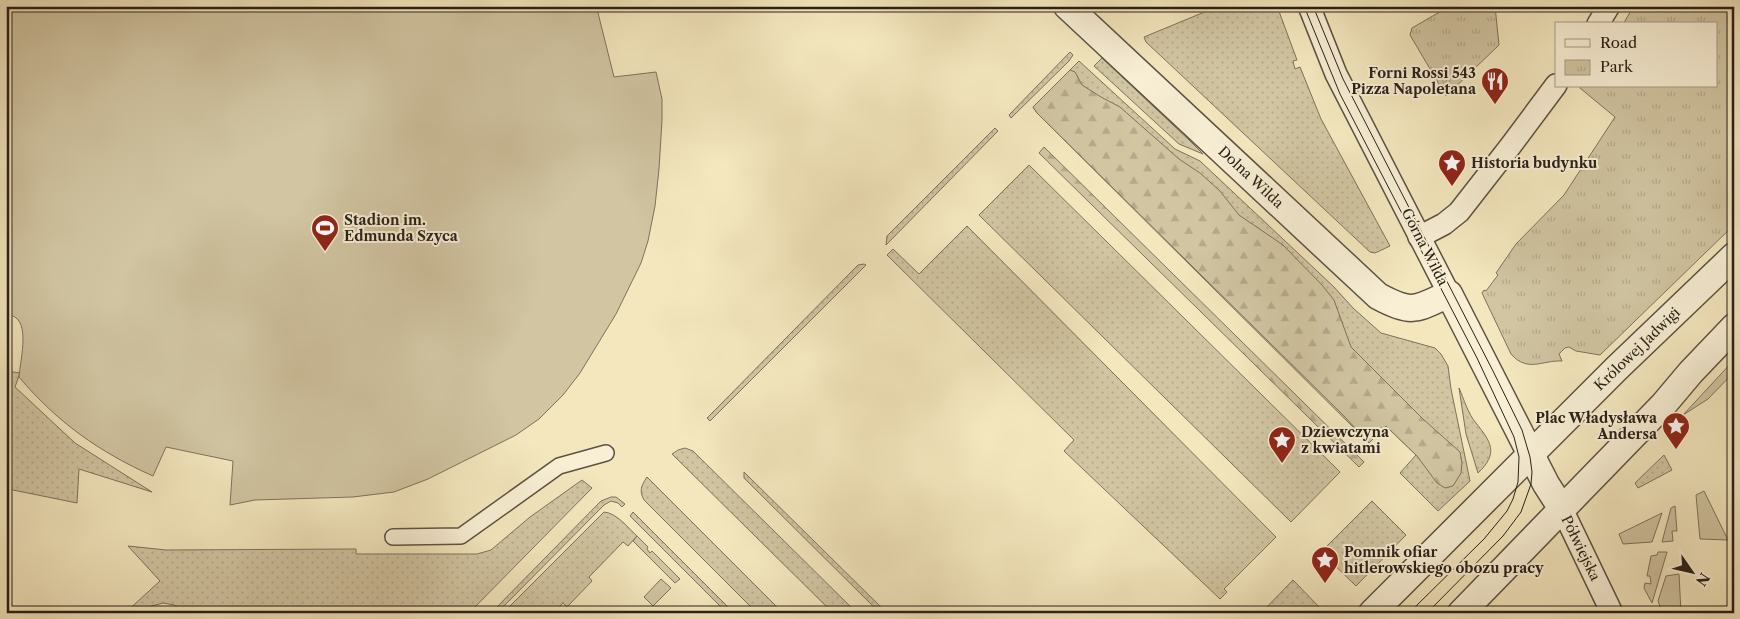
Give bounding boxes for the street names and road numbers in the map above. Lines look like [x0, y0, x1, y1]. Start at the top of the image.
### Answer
street label: Dolna Wilda [1215, 142, 1288, 212]
street label: Górna Wilda [1398, 205, 1452, 289]
street label: Królowej Jadwigi [1590, 304, 1684, 394]
street label: Półwiejska [1557, 512, 1605, 584]

